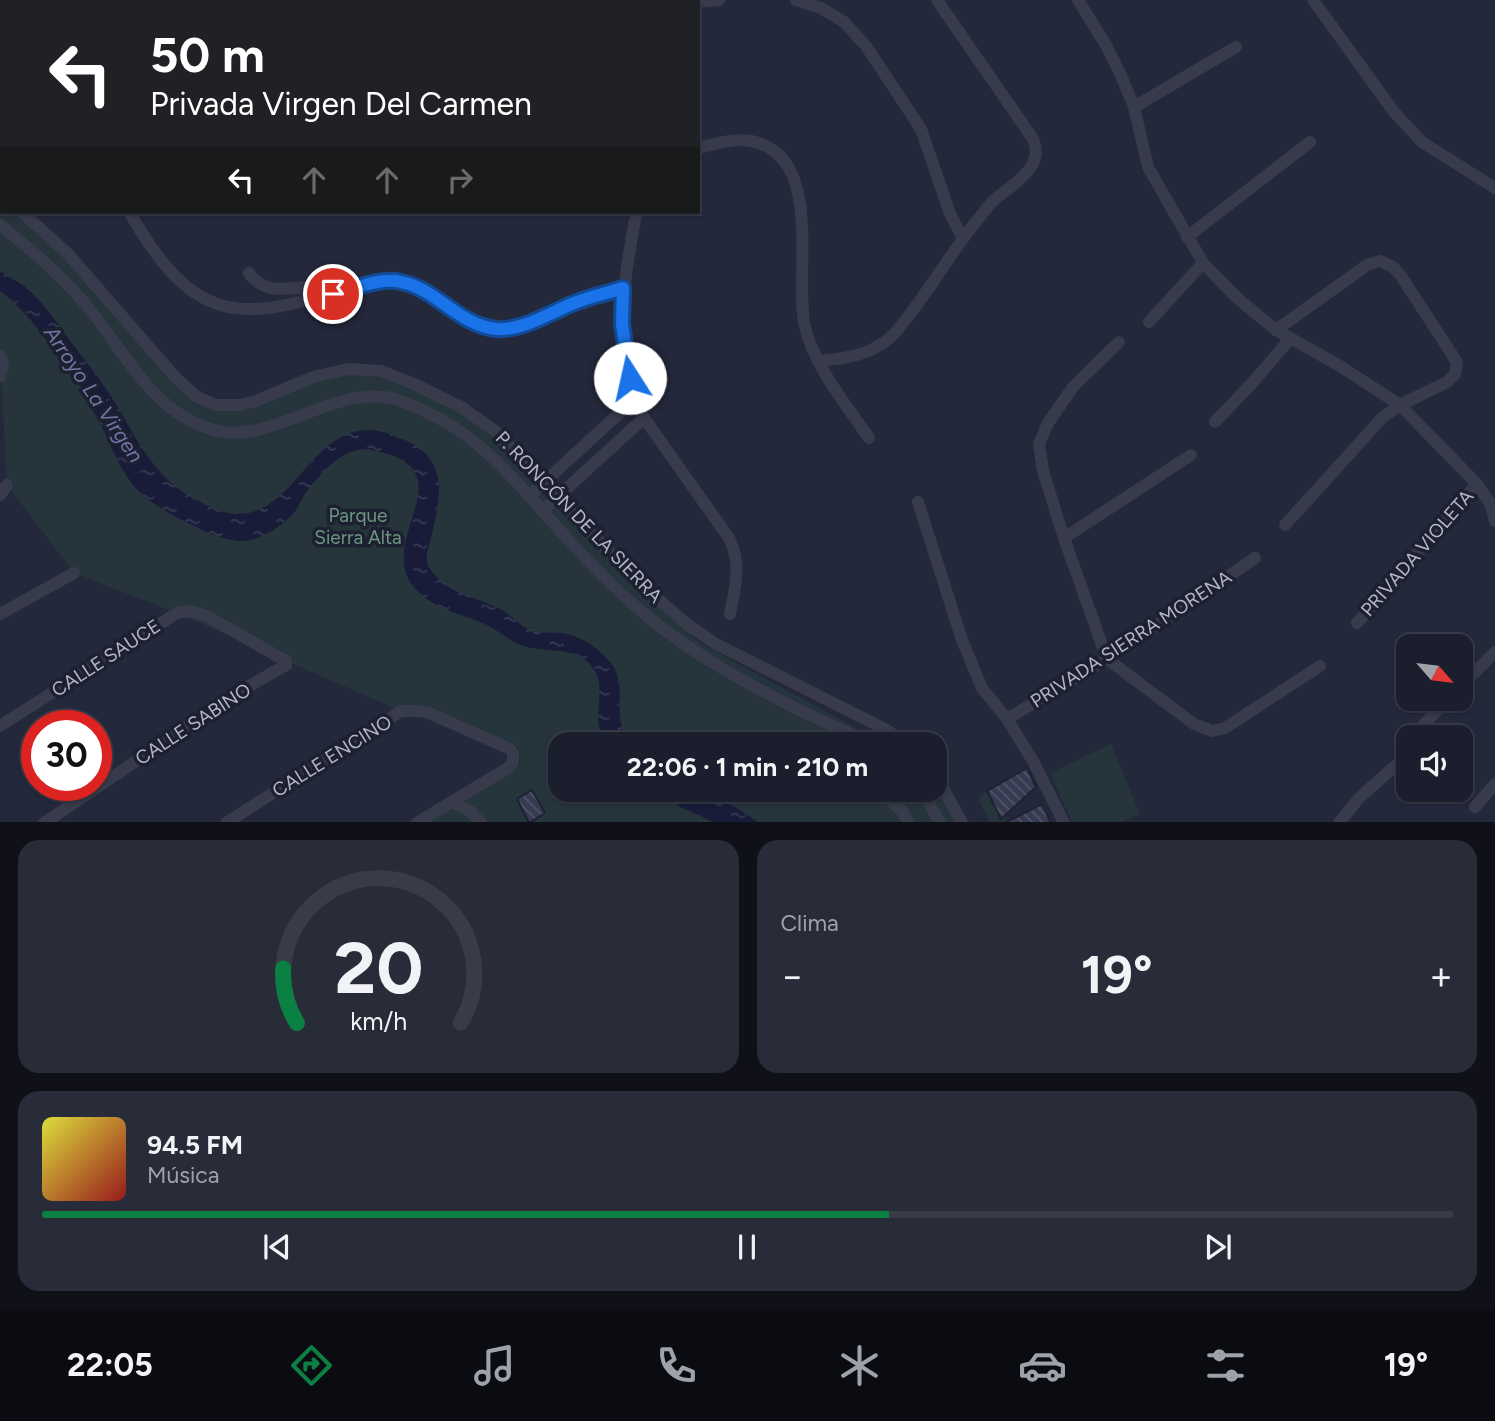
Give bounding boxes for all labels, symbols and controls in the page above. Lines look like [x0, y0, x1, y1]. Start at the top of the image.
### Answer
text: 50 m [150, 25, 265, 84]
icon: left [35, 28, 126, 119]
text: Privada Virgen Del Carmen [150, 85, 532, 123]
icon: left [222, 161, 260, 199]
icon: ahead [295, 161, 333, 199]
icon: ahead [368, 161, 406, 199]
icon: right [441, 161, 479, 199]
pin [303, 264, 363, 324]
icon: arrive [314, 275, 352, 313]
water label: Arroyo La Virgen [39, 320, 149, 467]
position arrow [593, 341, 667, 415]
street label: P. RONCÓN DE LA SIERRA [491, 426, 667, 608]
street label: PRIVADA VIOLETA [1356, 485, 1478, 621]
park label: Parque Sierra Alta [314, 504, 402, 549]
street label: PRIVADA SIERRA MORENA [1026, 565, 1236, 713]
street label: CALLE SAUCE [47, 614, 165, 702]
north arrow [1396, 634, 1474, 710]
map controls [1396, 634, 1473, 802]
street label: CALLE SABINO [131, 678, 255, 770]
speed limit sign: 30 [21, 710, 112, 801]
street label: CALLE ENCINO [268, 710, 396, 802]
button: sound [1396, 725, 1473, 802]
text: 22:06 · 1 min · 210 m [627, 751, 868, 783]
text: Clima [781, 909, 839, 937]
text: 20 [334, 924, 423, 1011]
text: 19° [1081, 944, 1153, 1006]
text: − [781, 953, 804, 999]
text: + [1429, 953, 1453, 999]
text: km/h [350, 1005, 407, 1035]
text: 94.5 FM [147, 1129, 243, 1161]
text: Música [147, 1161, 220, 1189]
icon: previous [258, 1228, 296, 1266]
icon: pause [728, 1228, 766, 1266]
icon: next [1199, 1228, 1237, 1266]
icon: directions [287, 1341, 336, 1390]
icon: music [470, 1341, 519, 1390]
icon: phone [652, 1341, 701, 1390]
icon: climate [835, 1341, 884, 1390]
icon: car [1018, 1341, 1067, 1390]
icon: filters [1201, 1341, 1250, 1390]
text: 22:05 [67, 1346, 153, 1384]
text: 19° [1384, 1346, 1428, 1384]

